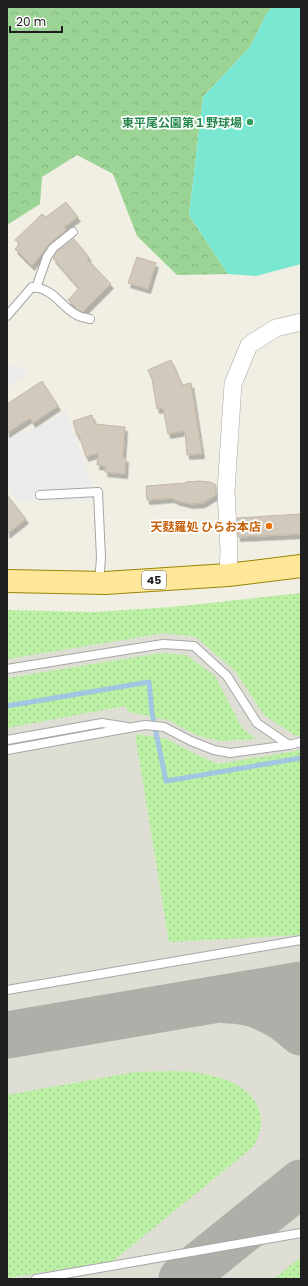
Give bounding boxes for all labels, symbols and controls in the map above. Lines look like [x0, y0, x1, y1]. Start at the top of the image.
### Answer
scale bar [10, 8, 62, 34]
text: 20 m [16, 13, 46, 30]
place label: 東平尾公園第１野球場 [122, 114, 242, 131]
marker: 東平尾公園第１野球場 [245, 117, 255, 127]
place label: 天麩羅処 ひらお本店 [150, 518, 261, 535]
marker: 天麩羅処 ひらお本店 [264, 521, 274, 531]
road number: 45 [142, 571, 166, 589]

